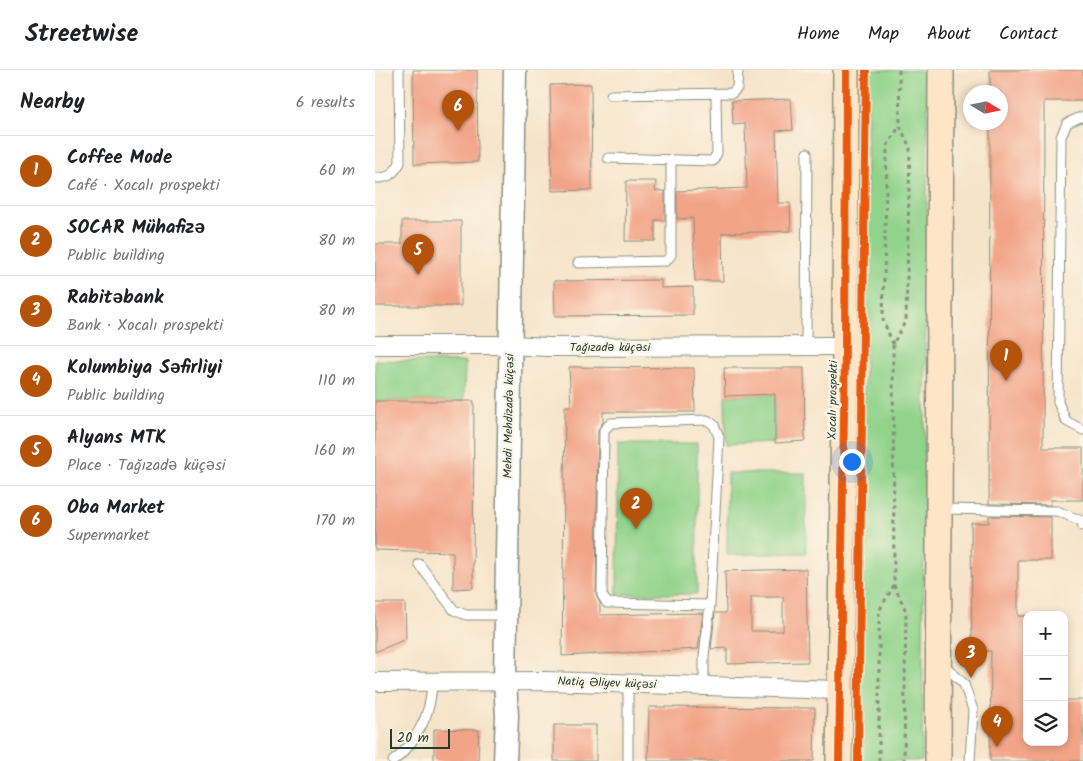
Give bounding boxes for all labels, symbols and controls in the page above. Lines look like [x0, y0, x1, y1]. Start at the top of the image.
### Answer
text: Streetwise [25, 15, 138, 54]
text: Home [797, 20, 840, 49]
text: Map [868, 20, 899, 49]
text: About [927, 20, 971, 49]
text: Contact [999, 20, 1058, 49]
north arrow [963, 85, 1008, 130]
text: Nearby [20, 86, 85, 119]
text: 6 results [296, 90, 355, 115]
pin: 6 [442, 90, 474, 131]
text: Coffee Mode [67, 143, 172, 173]
text: 1 [34, 158, 38, 183]
text: 60 m [319, 158, 355, 183]
text: Café · Xocalı prospekti [67, 173, 219, 198]
text: SOCAR Mühafizə [67, 213, 205, 243]
text: 2 [31, 228, 41, 253]
text: 80 m [318, 228, 355, 253]
pin: 5 [402, 234, 434, 275]
text: Public building [67, 243, 165, 268]
text: Rabitəbank [67, 283, 163, 313]
text: 3 [32, 298, 40, 323]
text: 80 m [318, 298, 355, 323]
text: Bank · Xocalı prospekti [67, 313, 223, 338]
street label: Tağızadə küçəsi [570, 338, 651, 357]
pin: 1 [990, 340, 1022, 381]
street label: Mehdi Mehdizadə küçəsi [498, 352, 520, 479]
text: Kolumbiya Səfirliyi [67, 353, 222, 383]
street label: Xocalı prospekti [823, 359, 843, 440]
text: 4 [32, 368, 40, 393]
text: 110 m [318, 368, 355, 393]
text: Public building [67, 383, 165, 408]
text: Alyans MTK [67, 423, 166, 453]
text: 5 [32, 438, 40, 463]
text: 160 m [314, 438, 355, 463]
your location [839, 449, 865, 475]
text: Place · Tağızadə küçəsi [67, 453, 226, 478]
pin: 2 [620, 488, 652, 529]
text: Oba Market [67, 493, 165, 523]
text: 6 [32, 508, 40, 533]
text: 170 m [315, 508, 355, 533]
text: Supermarket [67, 523, 150, 548]
map controls [1023, 611, 1068, 746]
button: + [1023, 611, 1068, 656]
pin: 3 [955, 637, 987, 678]
button: − [1023, 656, 1068, 701]
street label: Natiq Əliyev küçəsi [557, 672, 658, 694]
button: layers [1023, 701, 1068, 746]
pin: 4 [981, 706, 1013, 747]
scale bar [390, 726, 450, 749]
text: 20 m [397, 727, 429, 749]

